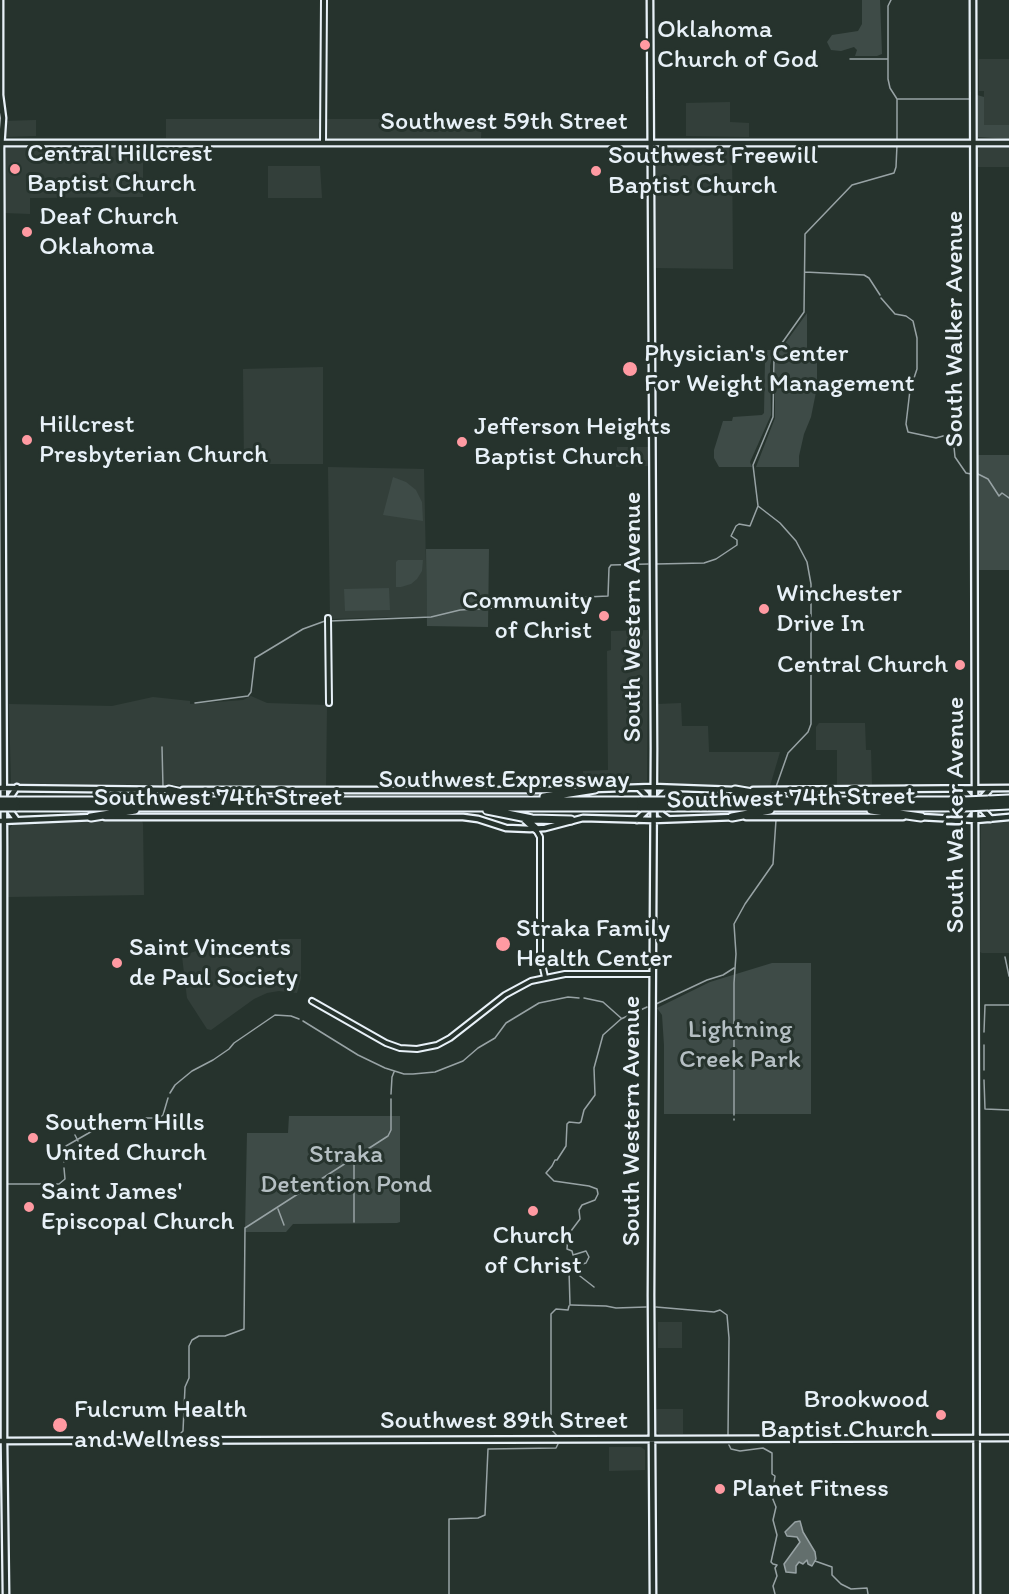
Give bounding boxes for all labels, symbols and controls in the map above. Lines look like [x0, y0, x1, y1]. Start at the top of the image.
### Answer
place label: Oklahoma Church of God [657, 14, 818, 76]
marker: Oklahoma Church of God [638, 38, 652, 52]
street label: Southwest 59th Street [380, 106, 628, 138]
place label: Central Hillcrest Baptist Church [27, 138, 212, 200]
place label: Southwest Freewill Baptist Church [608, 140, 818, 201]
marker: Central Hillcrest Baptist Church [8, 162, 22, 176]
marker: Southwest Freewill Baptist Church [589, 164, 603, 178]
place label: Deaf Church Oklahoma [39, 201, 178, 262]
street label: South Walker Avenue [939, 211, 971, 447]
marker: Deaf Church Oklahoma [20, 225, 34, 239]
place label: Physician's Center For Weight Management [644, 338, 915, 400]
marker: Physician's Center For Weight Management [621, 360, 639, 378]
place label: Hillcrest Presbyterian Church [39, 409, 268, 470]
place label: Jefferson Heights Baptist Church [474, 411, 671, 472]
marker: Hillcrest Presbyterian Church [20, 433, 34, 447]
marker: Jefferson Heights Baptist Church [455, 435, 469, 449]
street label: South Western Avenue [617, 492, 649, 742]
place label: Winchester Drive In [776, 578, 902, 640]
place label: Community of Christ [462, 585, 592, 646]
marker: Winchester Drive In [757, 602, 771, 616]
marker: Community of Christ [597, 609, 611, 623]
place label: Central Church [777, 649, 948, 681]
marker: Central Church [953, 658, 967, 672]
street label: South Walker Avenue [940, 697, 972, 933]
street label: Southwest Expressway [379, 764, 629, 796]
street label: Southwest 74th Street [666, 781, 916, 817]
street label: Southwest 74th Street [94, 782, 342, 814]
place label: Straka Family Health Center [516, 913, 672, 975]
place label: Saint Vincents de Paul Society [129, 932, 298, 994]
marker: Straka Family Health Center [494, 935, 512, 953]
marker: Saint Vincents de Paul Society [110, 956, 124, 970]
street label: South Western Avenue [616, 996, 648, 1246]
park label: Lightning Creek Park [679, 1014, 801, 1076]
place label: Southern Hills United Church [45, 1107, 207, 1168]
marker: Southern Hills United Church [26, 1131, 40, 1145]
park label: Straka Detention Pond [260, 1139, 432, 1200]
place label: Saint James' Episcopal Church [41, 1176, 234, 1238]
marker: Saint James' Episcopal Church [22, 1200, 36, 1214]
marker: Church of Christ [526, 1204, 540, 1218]
place label: Church of Christ [484, 1220, 582, 1282]
place label: Brookwood Baptist Church [760, 1384, 929, 1446]
place label: Fulcrum Health and Wellness [74, 1394, 247, 1456]
street label: Southwest 89th Street [380, 1405, 628, 1437]
marker: Brookwood Baptist Church [934, 1408, 948, 1422]
marker: Fulcrum Health and Wellness [51, 1416, 69, 1434]
place label: Planet Fitness [732, 1473, 889, 1505]
marker: Planet Fitness [713, 1482, 727, 1496]

